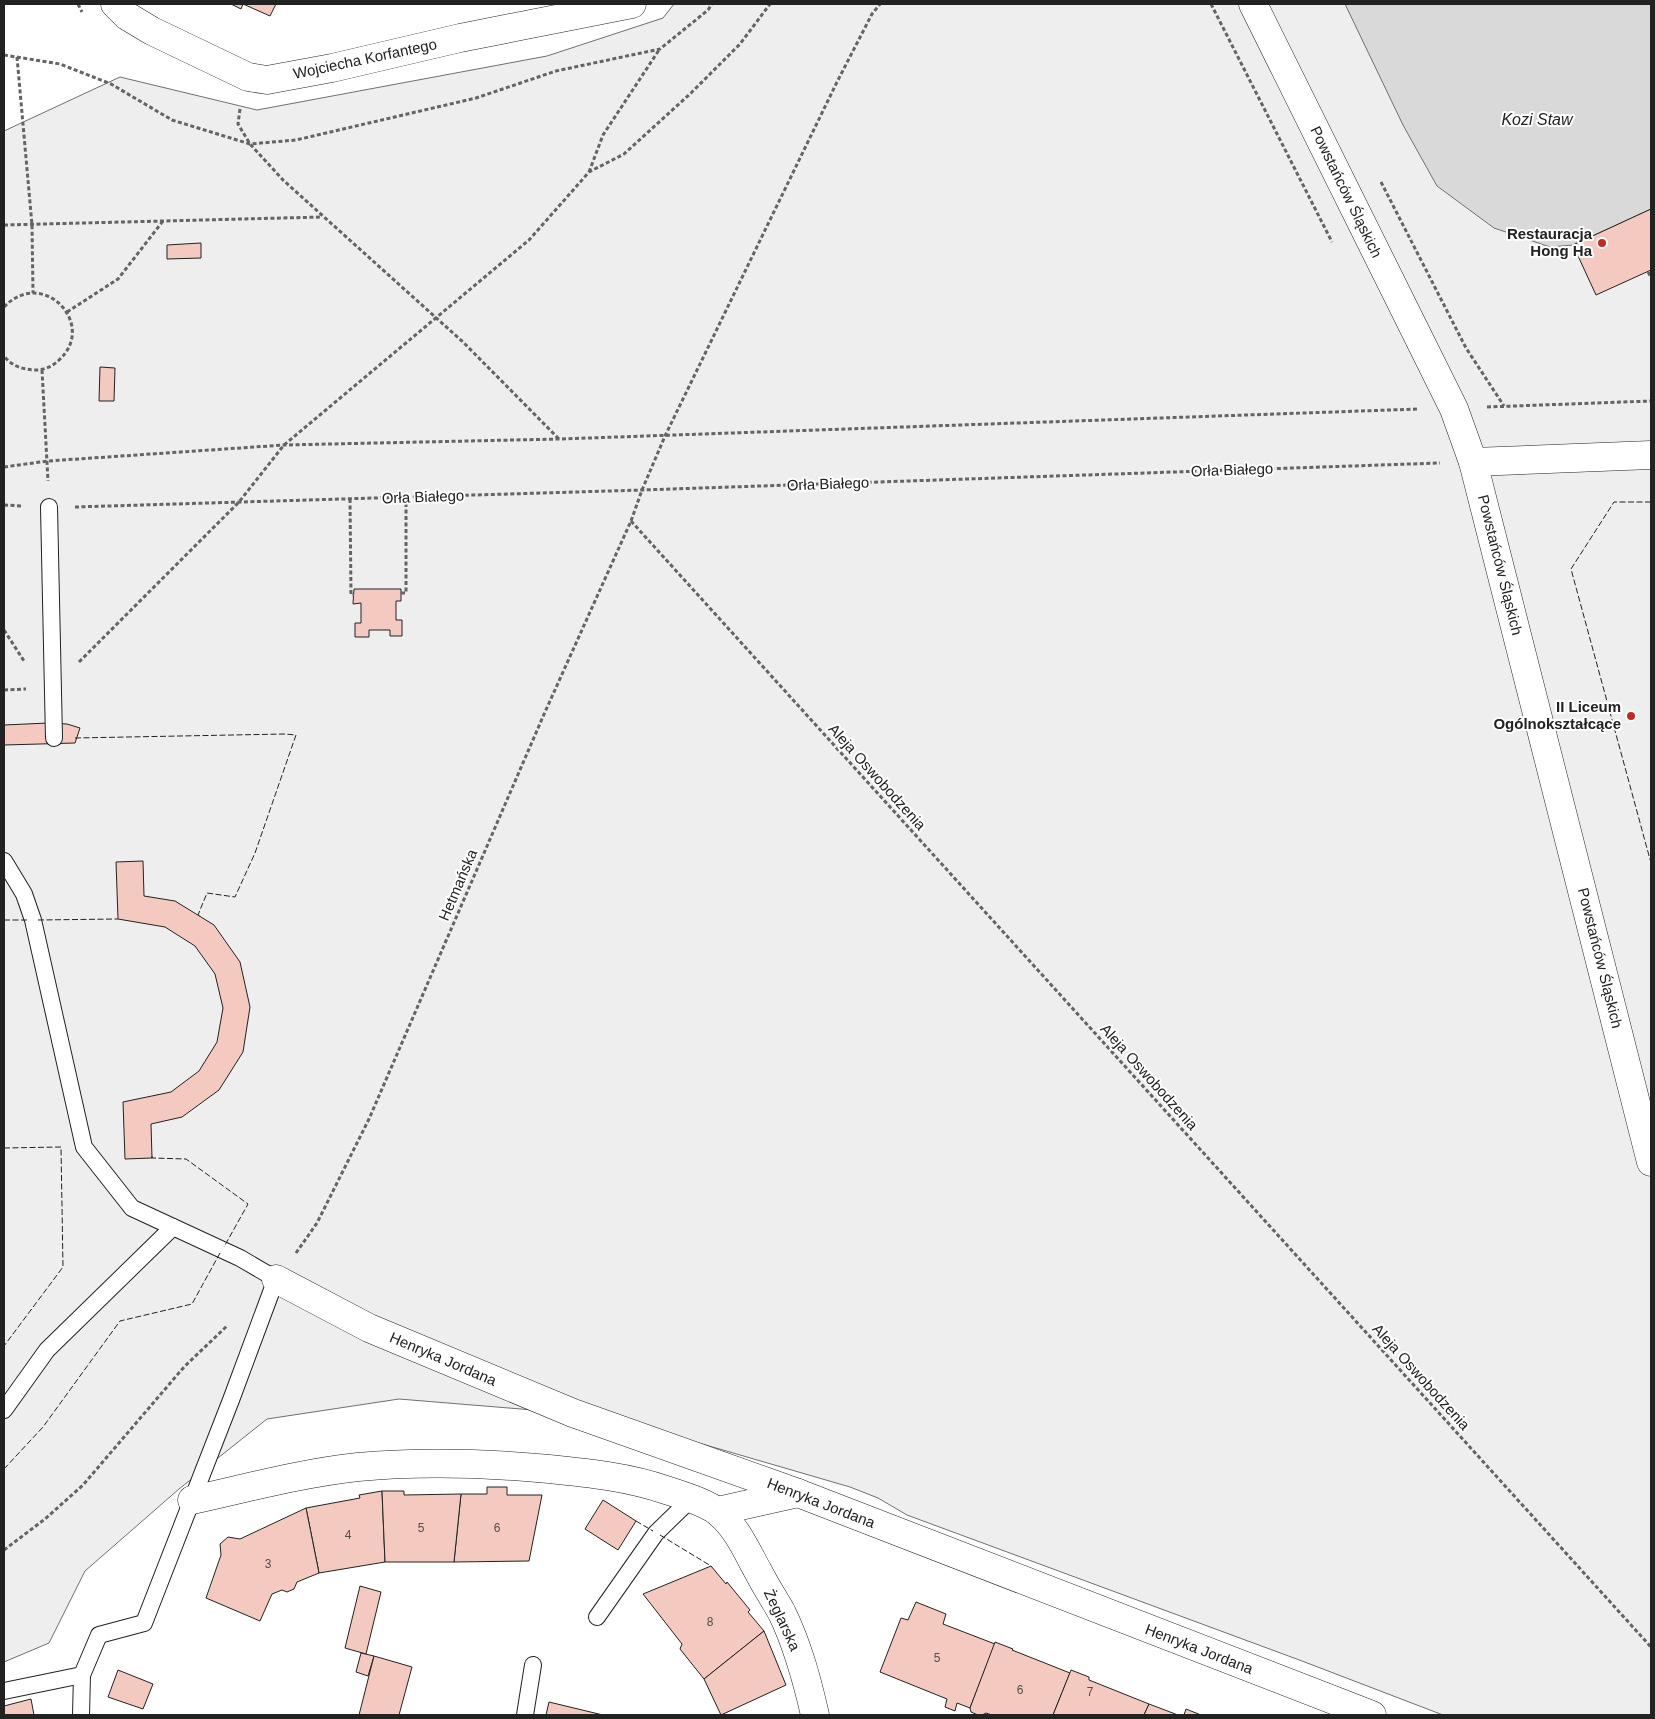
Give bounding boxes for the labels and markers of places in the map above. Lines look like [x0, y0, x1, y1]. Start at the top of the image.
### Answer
place label: Restauracja Hong Ha [1507, 225, 1593, 259]
marker: Restauracja Hong Ha [1596, 237, 1608, 249]
place label: II Liceum Ogólnokształcące [1493, 698, 1621, 732]
marker: II Liceum Ogólnokształcące [1625, 710, 1637, 722]

